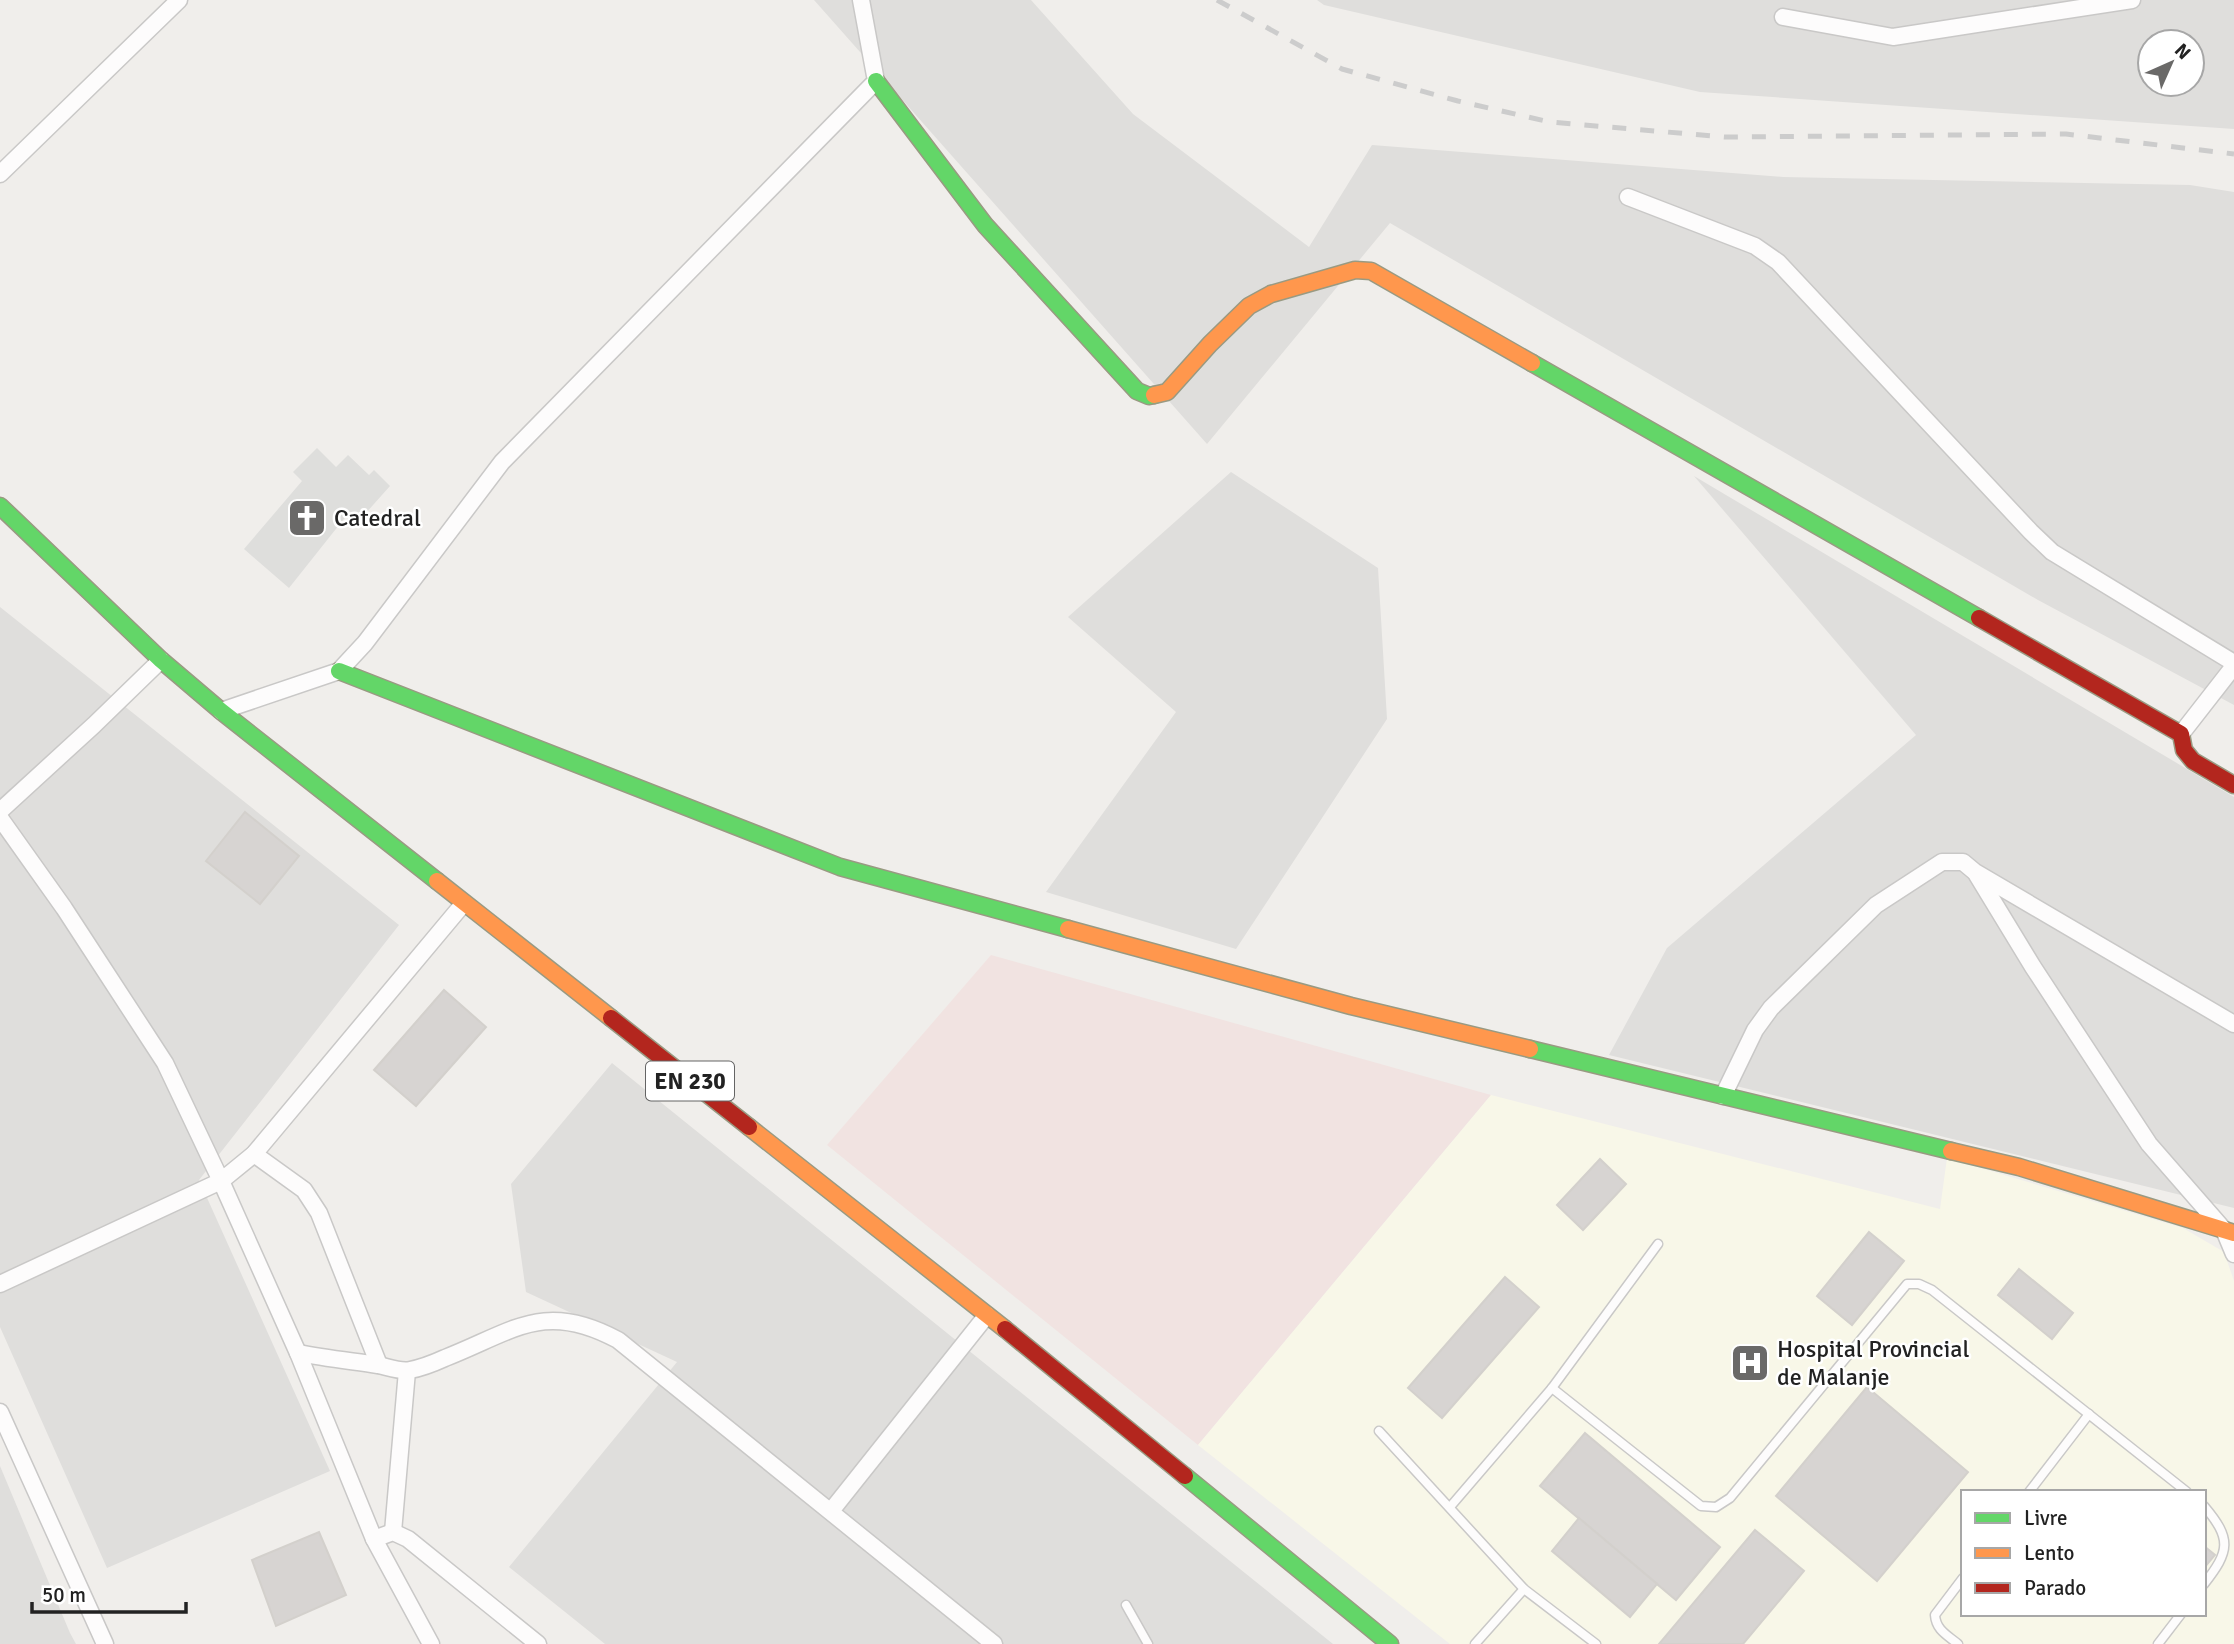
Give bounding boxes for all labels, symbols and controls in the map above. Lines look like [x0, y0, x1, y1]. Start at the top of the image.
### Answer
north arrow [2136, 28, 2206, 98]
text: N [2169, 39, 2195, 65]
church icon: Catedral [286, 497, 328, 539]
place label: Catedral [334, 503, 421, 533]
road number: EN 230 [646, 1062, 734, 1100]
place label: Hospital Provincial de Malanje [1777, 1334, 1970, 1392]
hospital icon: Hospital Provincial de Malanje [1729, 1342, 1771, 1384]
legend [1961, 1490, 2206, 1616]
text: Livre [2024, 1505, 2067, 1531]
text: Lento [2024, 1540, 2074, 1566]
scale bar [32, 1570, 186, 1614]
text: Parado [2024, 1575, 2086, 1601]
text: 50 m [42, 1582, 86, 1608]

